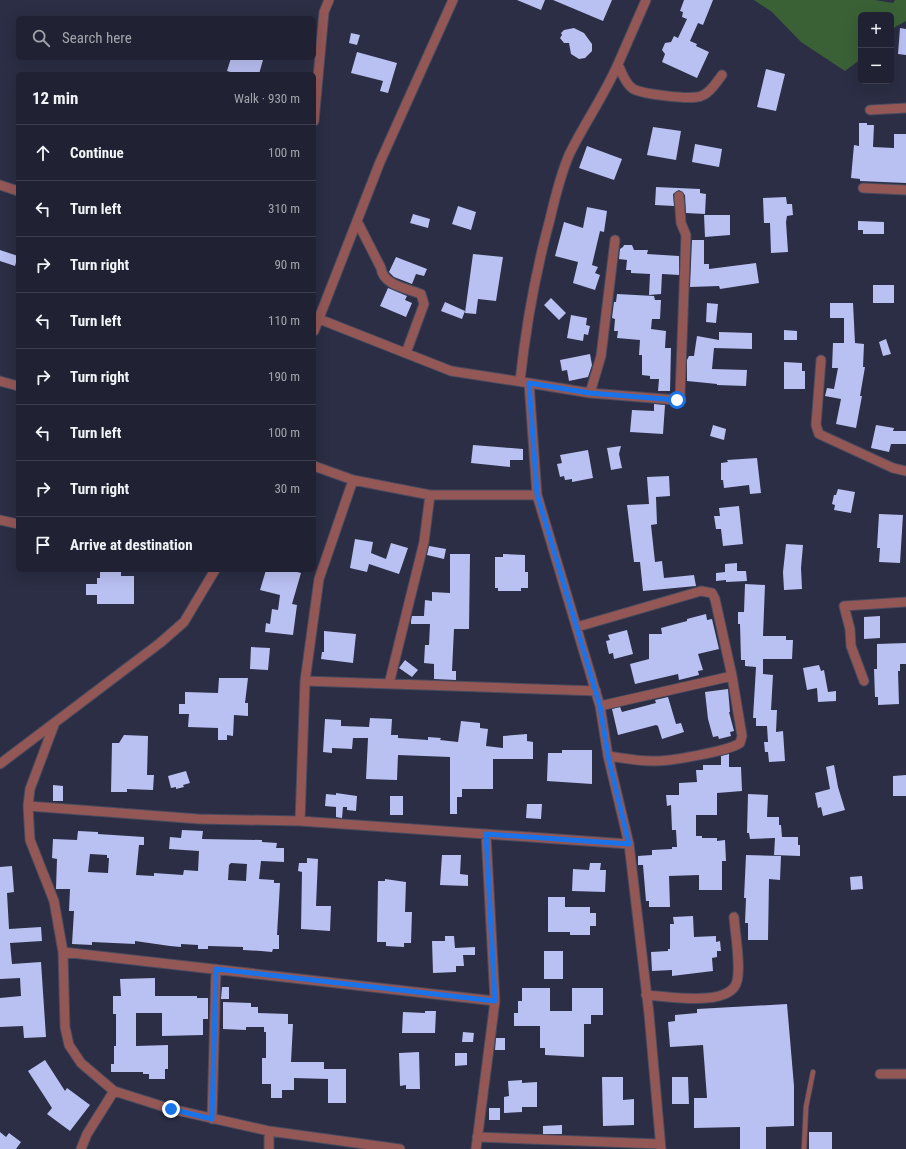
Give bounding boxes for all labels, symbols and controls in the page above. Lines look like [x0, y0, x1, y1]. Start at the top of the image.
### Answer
map controls [858, 12, 894, 84]
button: + [858, 12, 894, 48]
search box [16, 16, 316, 60]
icon: search [30, 27, 52, 49]
text: Search here [62, 29, 132, 47]
button: − [858, 48, 894, 84]
text: 12 min [32, 88, 78, 108]
text: Walk · 930 m [234, 91, 300, 106]
icon: ahead [32, 142, 54, 164]
text: Continue [70, 144, 124, 162]
text: 100 m [268, 145, 300, 160]
icon: left [32, 198, 54, 220]
text: Turn left [70, 200, 121, 218]
text: 310 m [268, 201, 300, 216]
icon: right [32, 254, 54, 276]
text: Turn right [70, 256, 129, 274]
text: 90 m [274, 257, 300, 272]
icon: left [32, 310, 54, 332]
text: Turn left [70, 312, 121, 330]
text: 110 m [268, 313, 300, 328]
icon: right [32, 366, 54, 388]
text: Turn right [70, 368, 129, 386]
text: 190 m [268, 369, 300, 384]
route start [668, 391, 686, 409]
icon: left [32, 422, 54, 444]
text: Turn left [70, 424, 121, 442]
text: 100 m [268, 425, 300, 440]
icon: right [32, 478, 54, 500]
text: Turn right [70, 480, 129, 498]
text: 30 m [274, 481, 300, 496]
icon: arrive [32, 534, 54, 556]
text: Arrive at destination [70, 536, 193, 554]
route end [162, 1100, 180, 1118]

